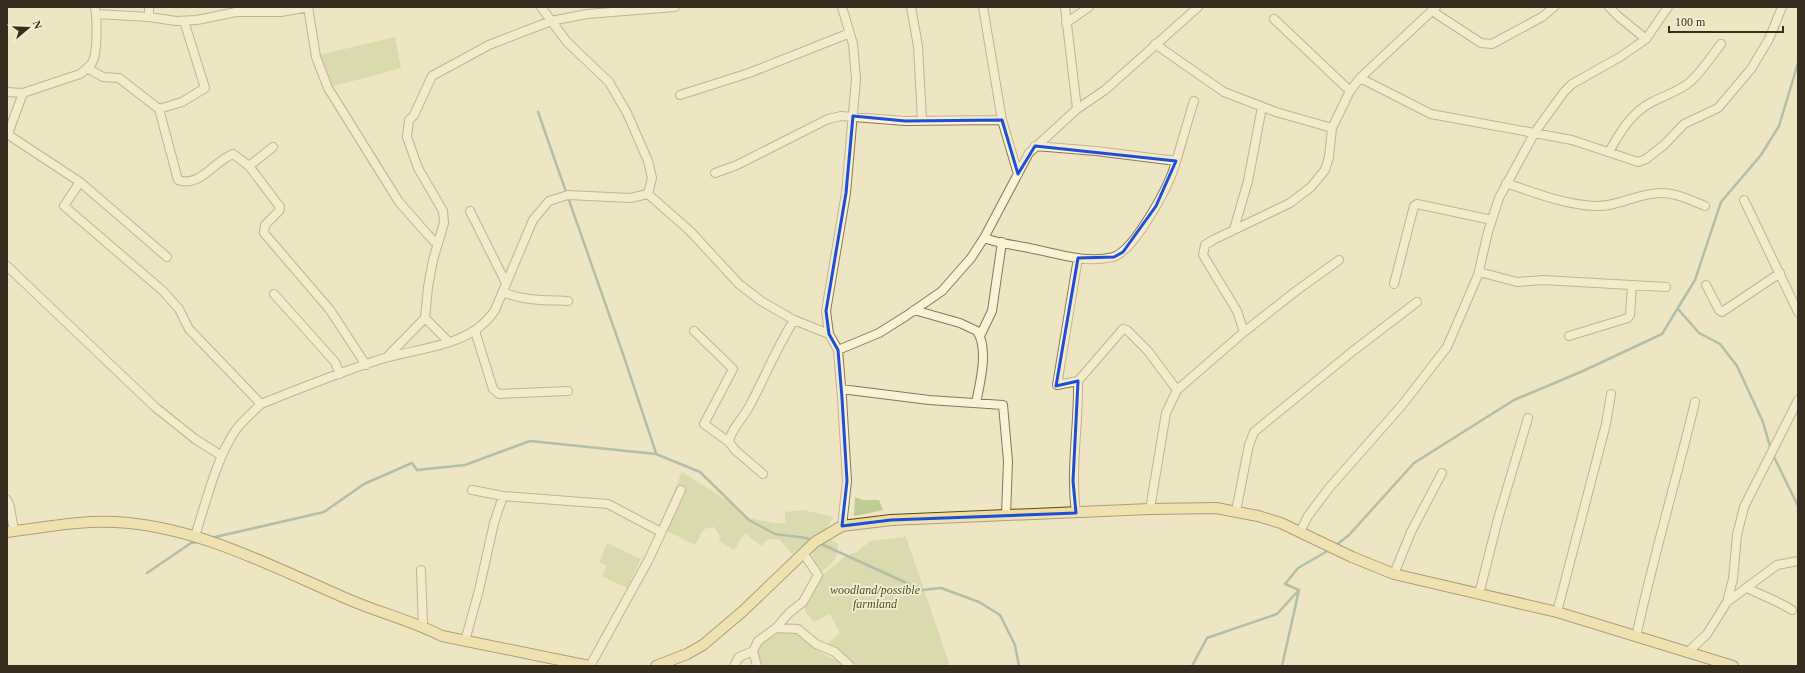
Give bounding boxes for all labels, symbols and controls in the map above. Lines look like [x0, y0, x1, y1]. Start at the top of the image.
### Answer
north arrow [8, 8, 48, 48]
scale bar [1669, 8, 1783, 34]
text: 100 m [1675, 15, 1706, 29]
text: N [30, 19, 44, 31]
park label: woodland/possible farmland [830, 583, 921, 611]

